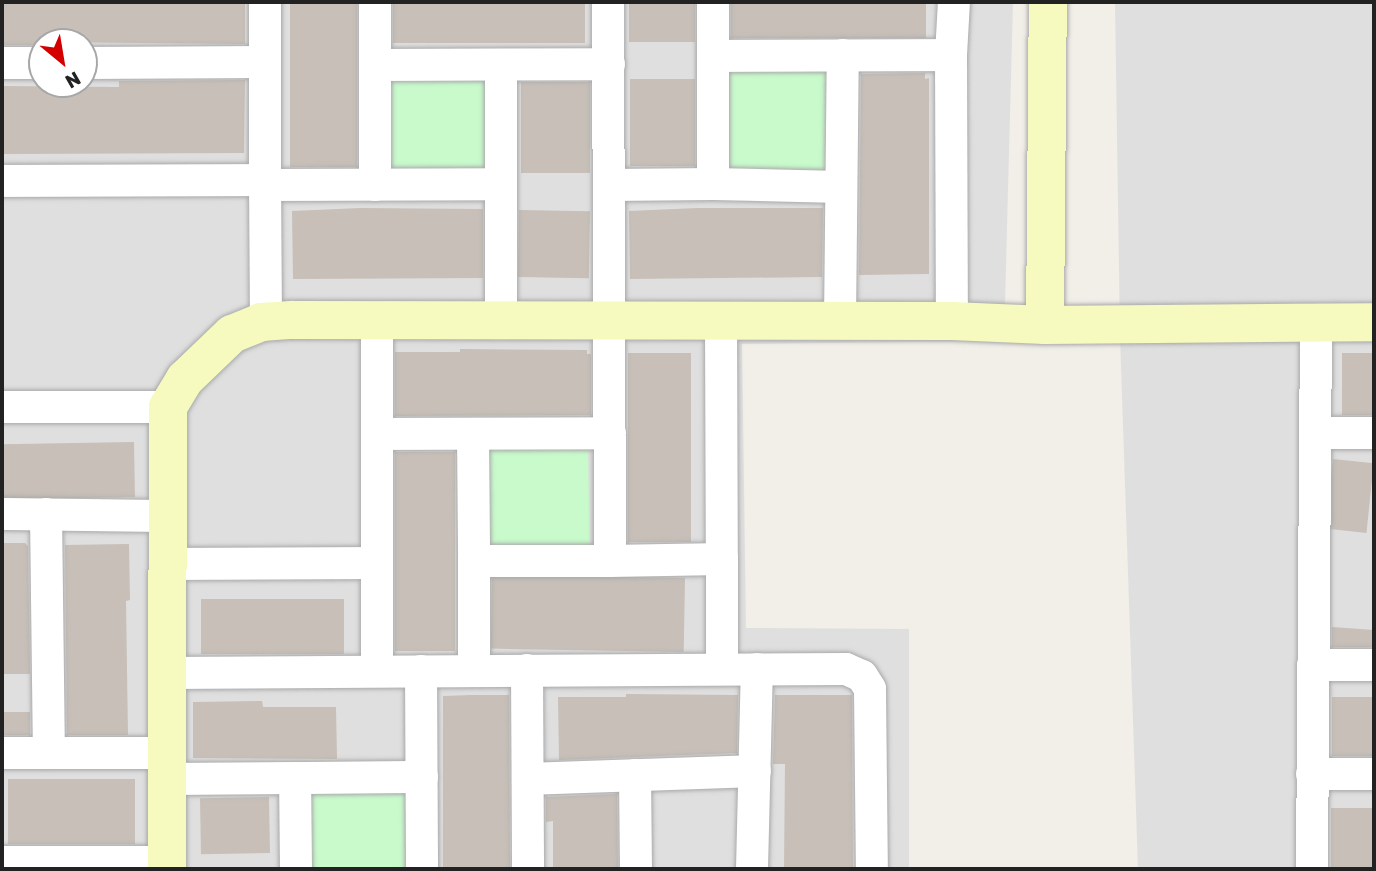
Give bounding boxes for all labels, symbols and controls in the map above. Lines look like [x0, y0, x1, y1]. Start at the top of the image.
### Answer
north arrow [28, 28, 98, 98]
text: N [61, 67, 84, 93]

